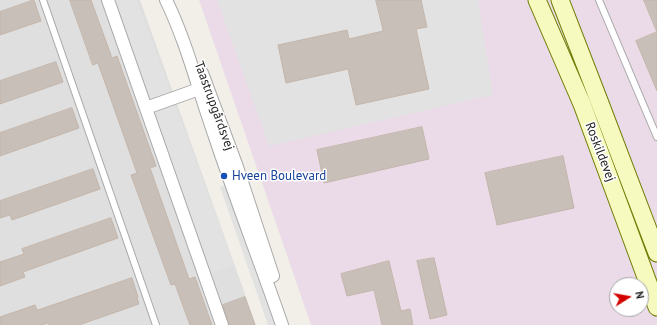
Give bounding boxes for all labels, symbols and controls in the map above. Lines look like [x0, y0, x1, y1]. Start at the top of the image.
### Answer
street label: Taastrupgårdsvej [191, 59, 237, 153]
street label: Roskildevej [582, 120, 618, 184]
place label: Hveen Boulevard [232, 168, 326, 184]
marker: Hveen Boulevard [219, 171, 229, 181]
north arrow [609, 277, 649, 317]
text: N [632, 290, 647, 300]

